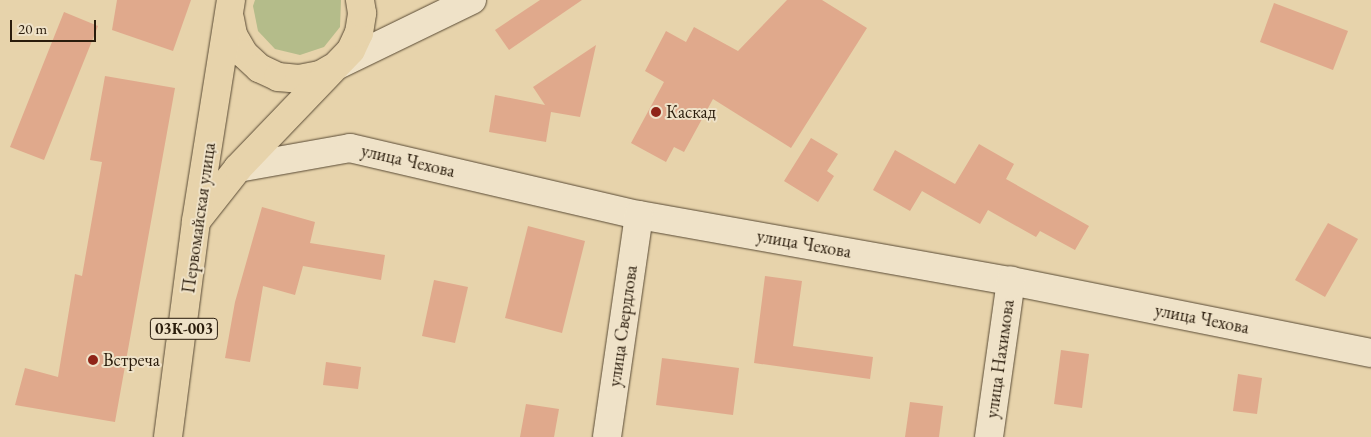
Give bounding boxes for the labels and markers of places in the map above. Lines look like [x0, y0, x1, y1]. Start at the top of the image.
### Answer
place label: Каскад [666, 101, 716, 123]
marker: Каскад [650, 106, 662, 118]
place label: Встреча [103, 349, 160, 371]
marker: Встреча [87, 354, 99, 366]

